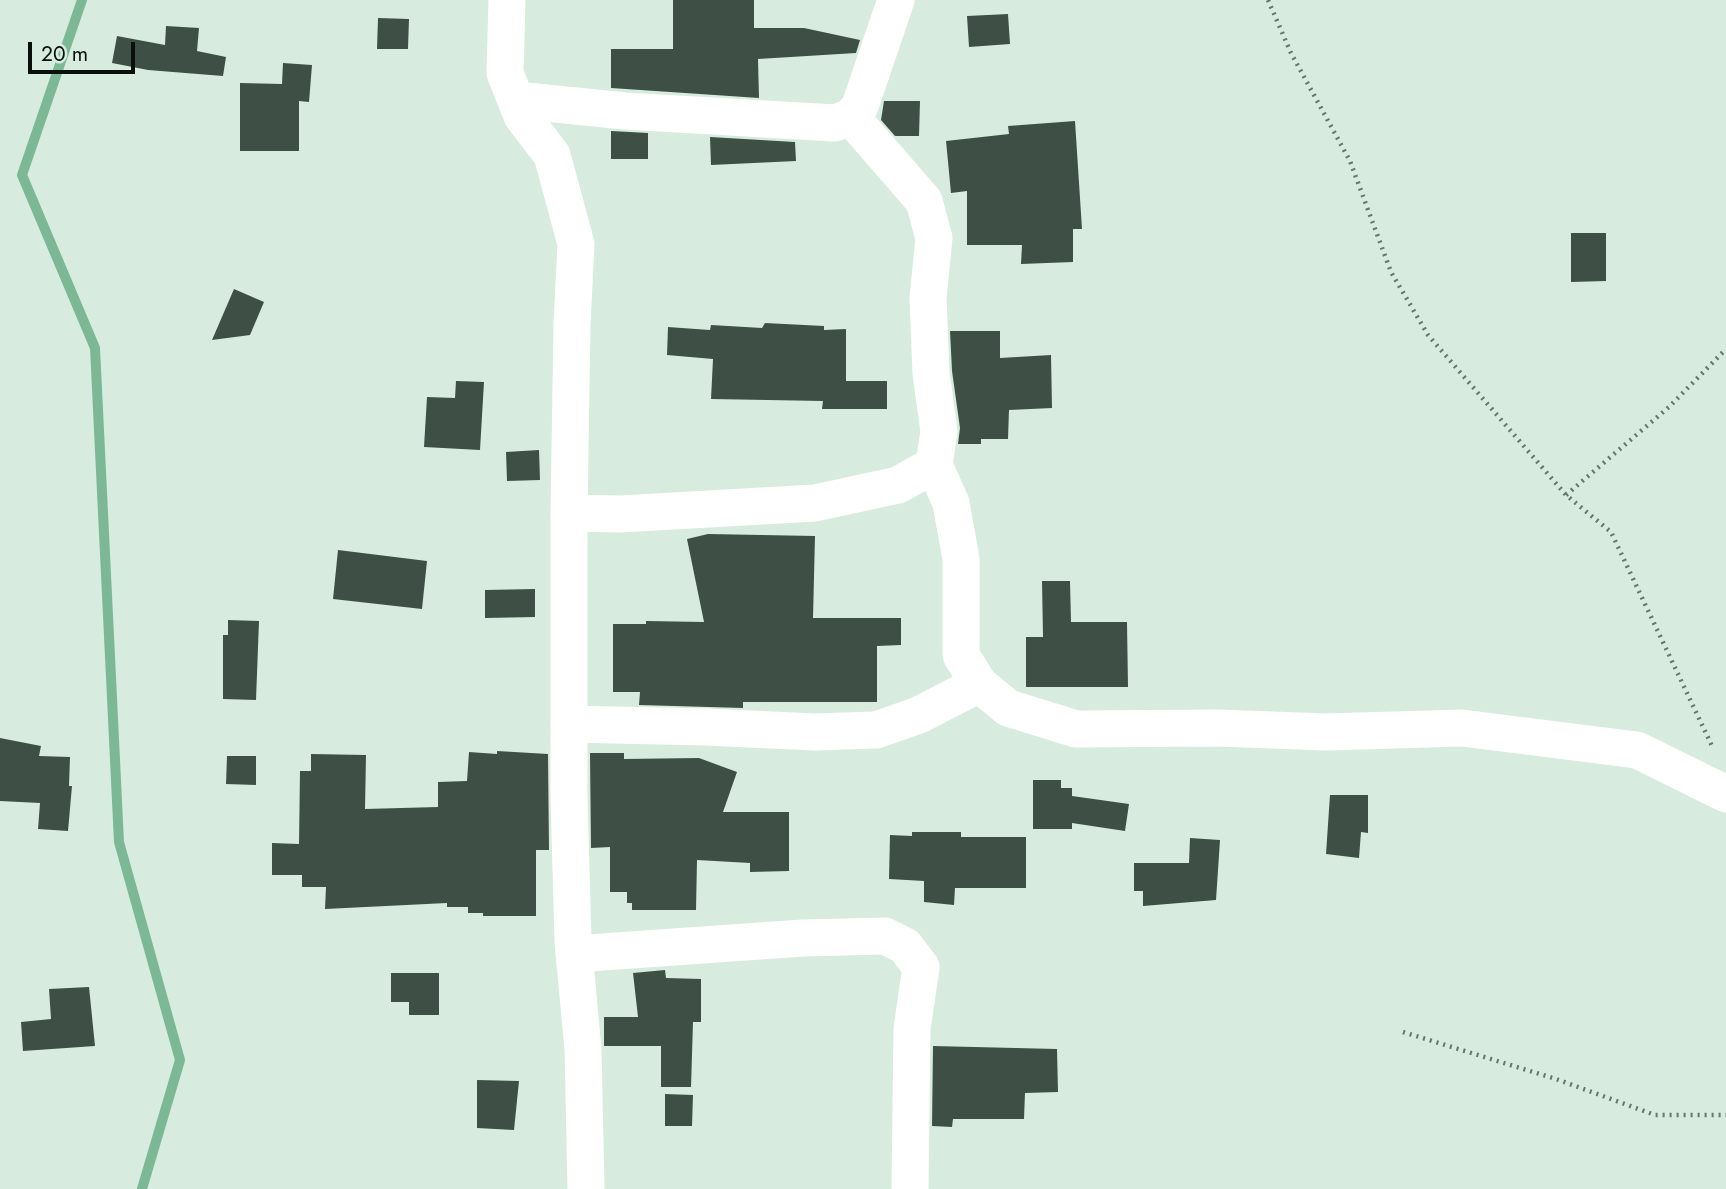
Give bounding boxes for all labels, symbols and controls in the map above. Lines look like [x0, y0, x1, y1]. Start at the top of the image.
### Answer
scale bar [32, 28, 138, 72]
text: 20 m [41, 39, 88, 69]

